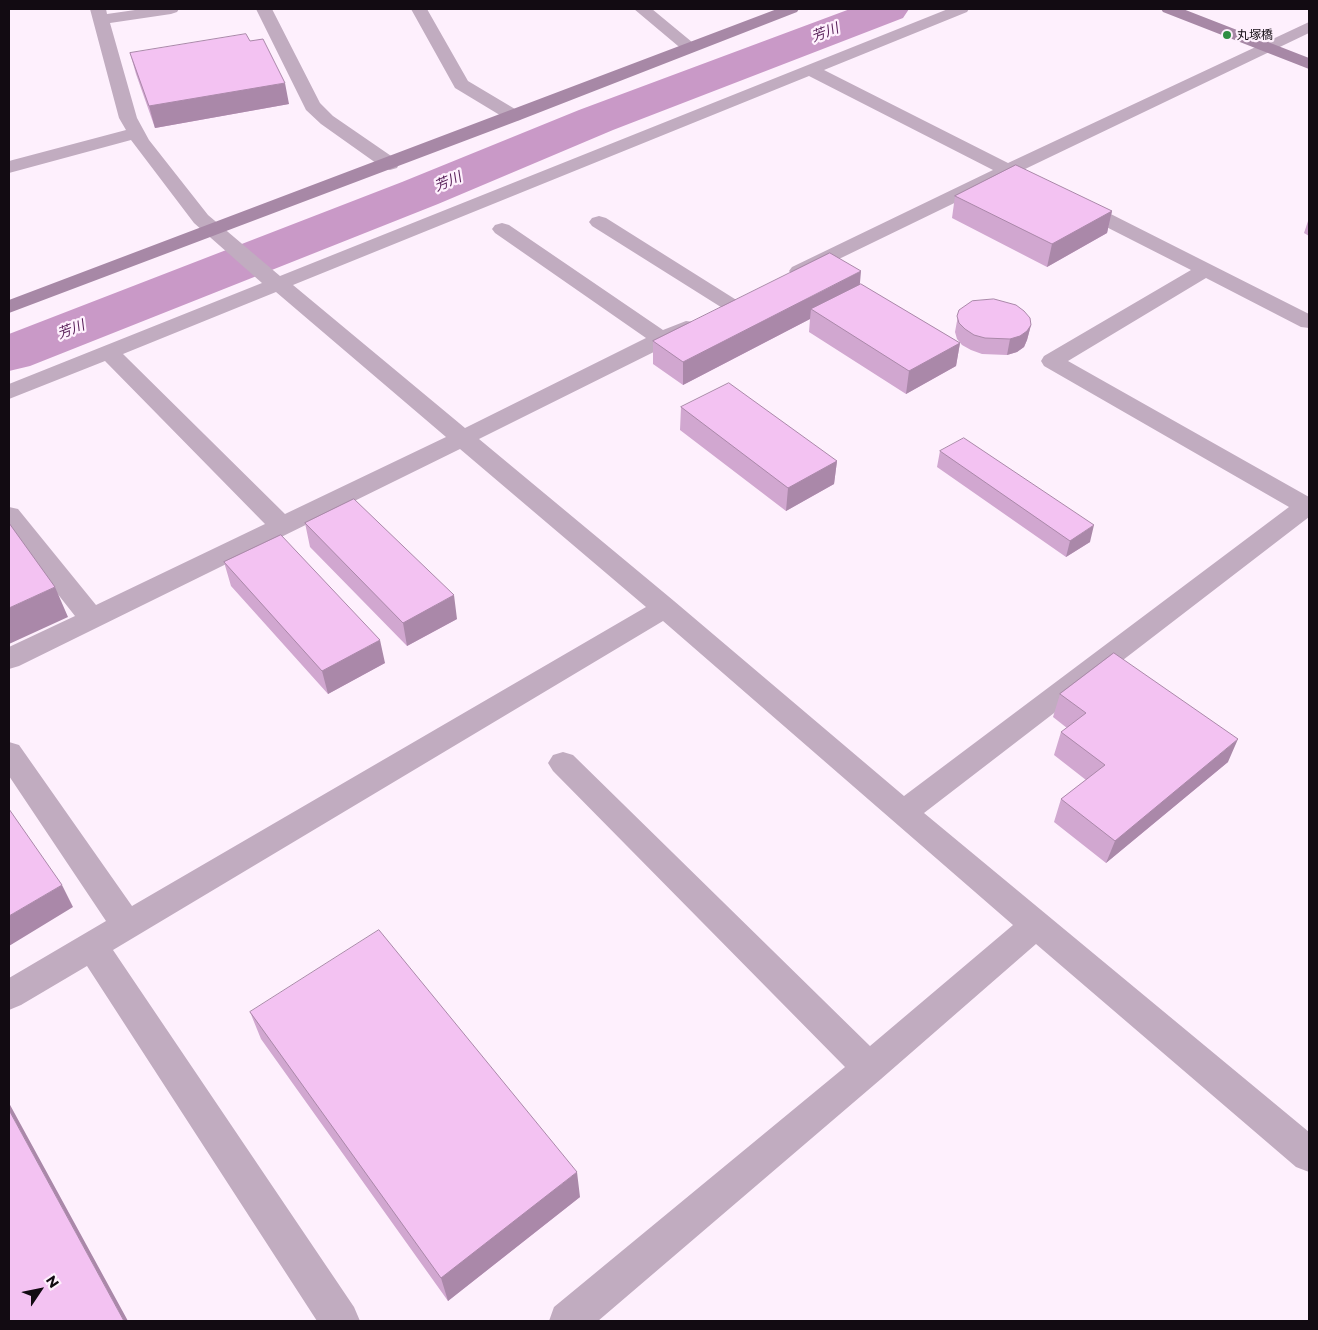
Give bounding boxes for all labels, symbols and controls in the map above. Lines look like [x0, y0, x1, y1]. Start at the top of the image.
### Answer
water label: 芳川 [809, 20, 841, 46]
place label: 丸塚橋 [1237, 28, 1273, 42]
marker: 丸塚橋 [1221, 29, 1233, 41]
water label: 芳川 [432, 169, 464, 195]
water label: 芳川 [55, 317, 87, 343]
north arrow [15, 1265, 65, 1315]
text: N [42, 1272, 63, 1291]

